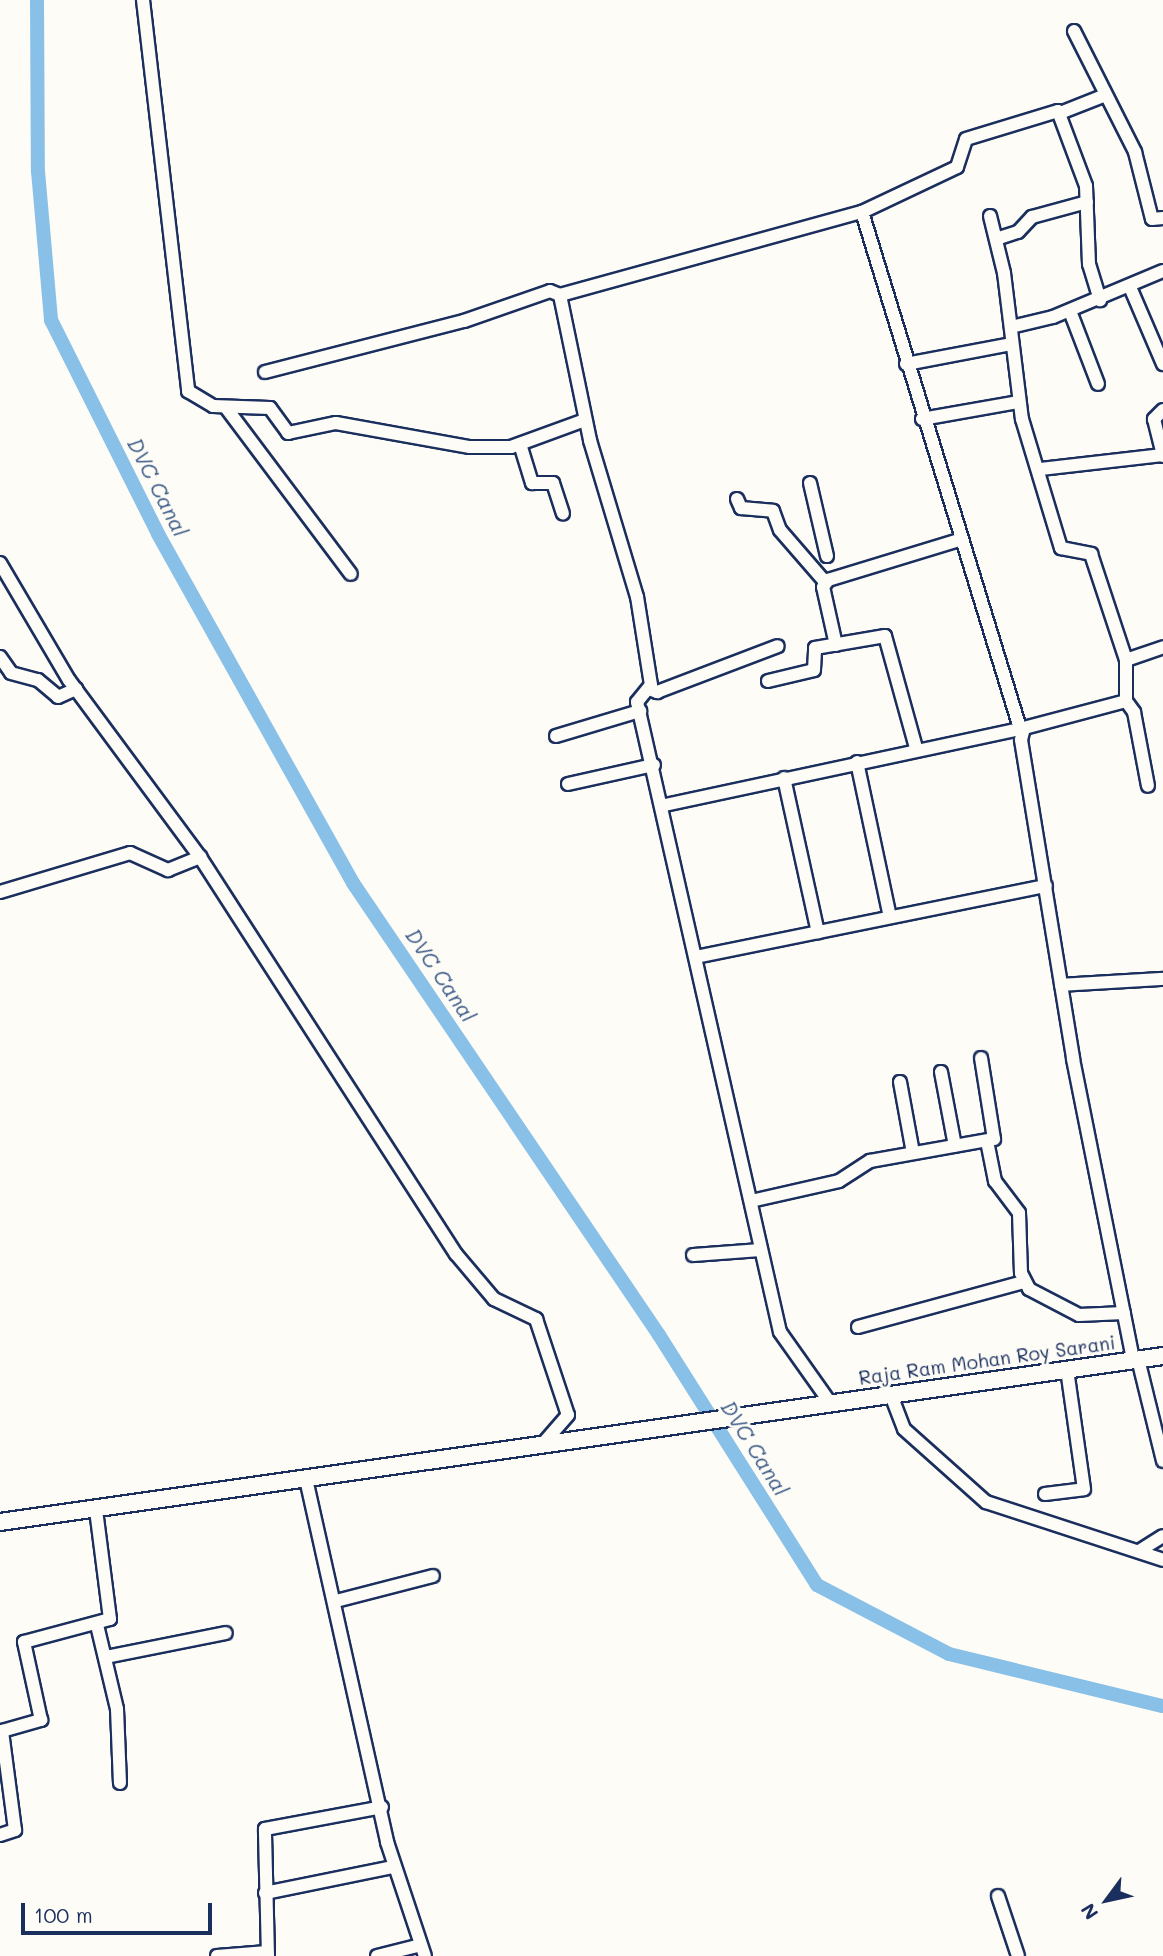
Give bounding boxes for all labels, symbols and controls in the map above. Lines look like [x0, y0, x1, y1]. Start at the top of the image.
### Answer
water label: DVC Canal [122, 433, 194, 541]
water label: DVC Canal [401, 923, 481, 1027]
street label: Raja Ram Mohan Roy Sarani [857, 1331, 1117, 1389]
water label: DVC Canal [716, 1396, 794, 1500]
north arrow [1072, 1865, 1142, 1935]
scale bar [24, 1890, 215, 1934]
text: N [1075, 1899, 1103, 1925]
text: 100 m [34, 1901, 93, 1928]

